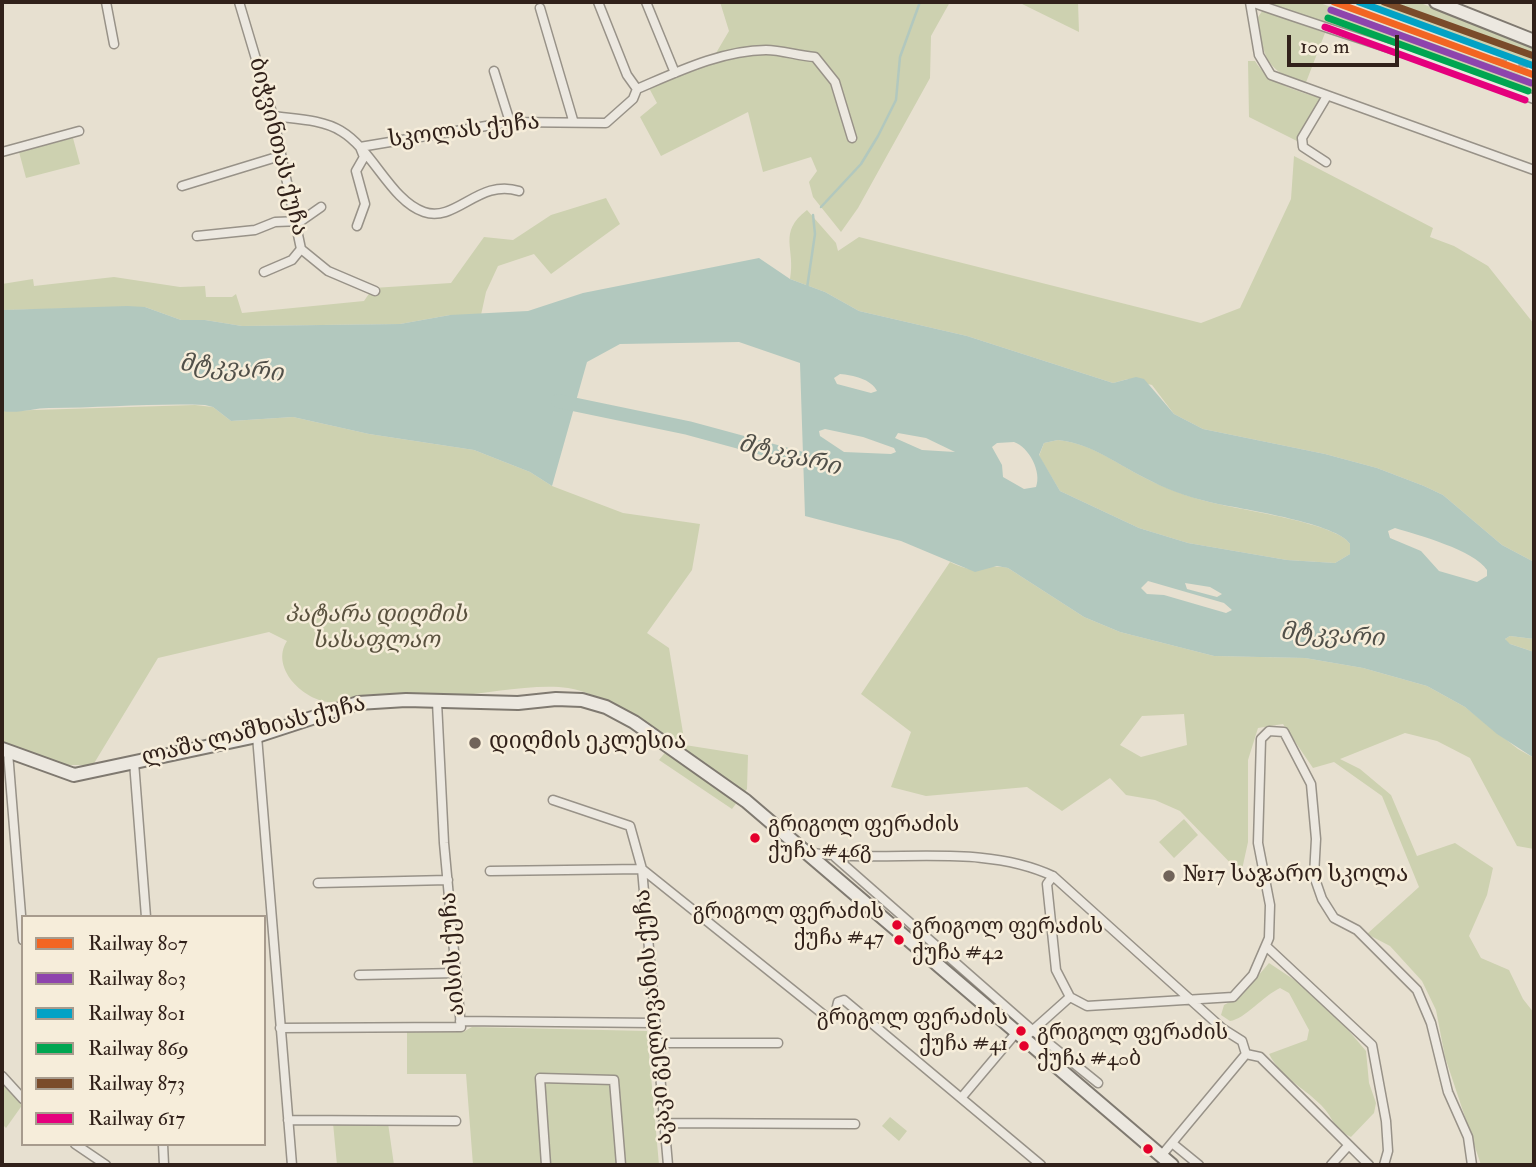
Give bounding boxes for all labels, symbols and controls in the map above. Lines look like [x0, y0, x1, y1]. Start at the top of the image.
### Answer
scale bar [1291, 21, 1403, 65]
text: 100 m [1300, 33, 1350, 60]
street label: ბიჭვინთას ქუჩა [242, 55, 312, 239]
street label: სკოლას ქუჩა [387, 109, 541, 155]
water label: მტკვარი [178, 350, 284, 390]
water label: მტკვარი [735, 430, 843, 484]
park label: პატარა დიღმის სასაფლაო [285, 602, 467, 656]
water label: მტკვარი [1279, 619, 1385, 655]
street label: ლაშა ლაშხიას ქუჩა [139, 691, 369, 773]
place label: დიღმის ეკლესია [489, 729, 686, 757]
marker: დიღმის ეკლესია [467, 735, 483, 751]
place label: გრიგოლ ფერაძის ქუჩა #46გ [768, 813, 959, 863]
marker: გრიგოლ ფერაძის ქუჩა #46გ [748, 831, 762, 845]
place label: №17 საჯარო სკოლა [1183, 862, 1408, 890]
marker: №17 საჯარო სკოლა [1161, 868, 1177, 884]
street label: აკაკი გელოვანის ქუჩა [630, 888, 680, 1146]
street label: აისის ქუჩა [436, 891, 472, 1017]
place label: გრიგოლ ფერაძის ქუჩა #47 [693, 900, 884, 950]
legend [21, 915, 266, 1146]
place label: გრიგოლ ფერაძის ქუჩა #42 [912, 915, 1103, 965]
marker: გრიგოლ ფერაძის ქუჩა #47 [890, 918, 904, 932]
text: Railway 807 [88, 930, 188, 957]
marker: გრიგოლ ფერაძის ქუჩა #42 [892, 933, 906, 947]
text: Railway 803 [88, 965, 186, 992]
text: Railway 801 [88, 1000, 185, 1027]
place label: გრიგოლ ფერაძის ქუჩა #41 [817, 1006, 1008, 1056]
place label: გრიგოლ ფერაძის ქუჩა #40ბ [1037, 1021, 1228, 1071]
marker: გრიგოლ ფერაძის ქუჩა #41 [1014, 1024, 1028, 1038]
text: Railway 869 [88, 1035, 189, 1062]
marker: გრიგოლ ფერაძის ქუჩა #40ბ [1017, 1039, 1031, 1053]
text: Railway 873 [88, 1070, 185, 1097]
text: Railway 617 [88, 1105, 185, 1132]
unlabelled marker [1141, 1142, 1155, 1156]

